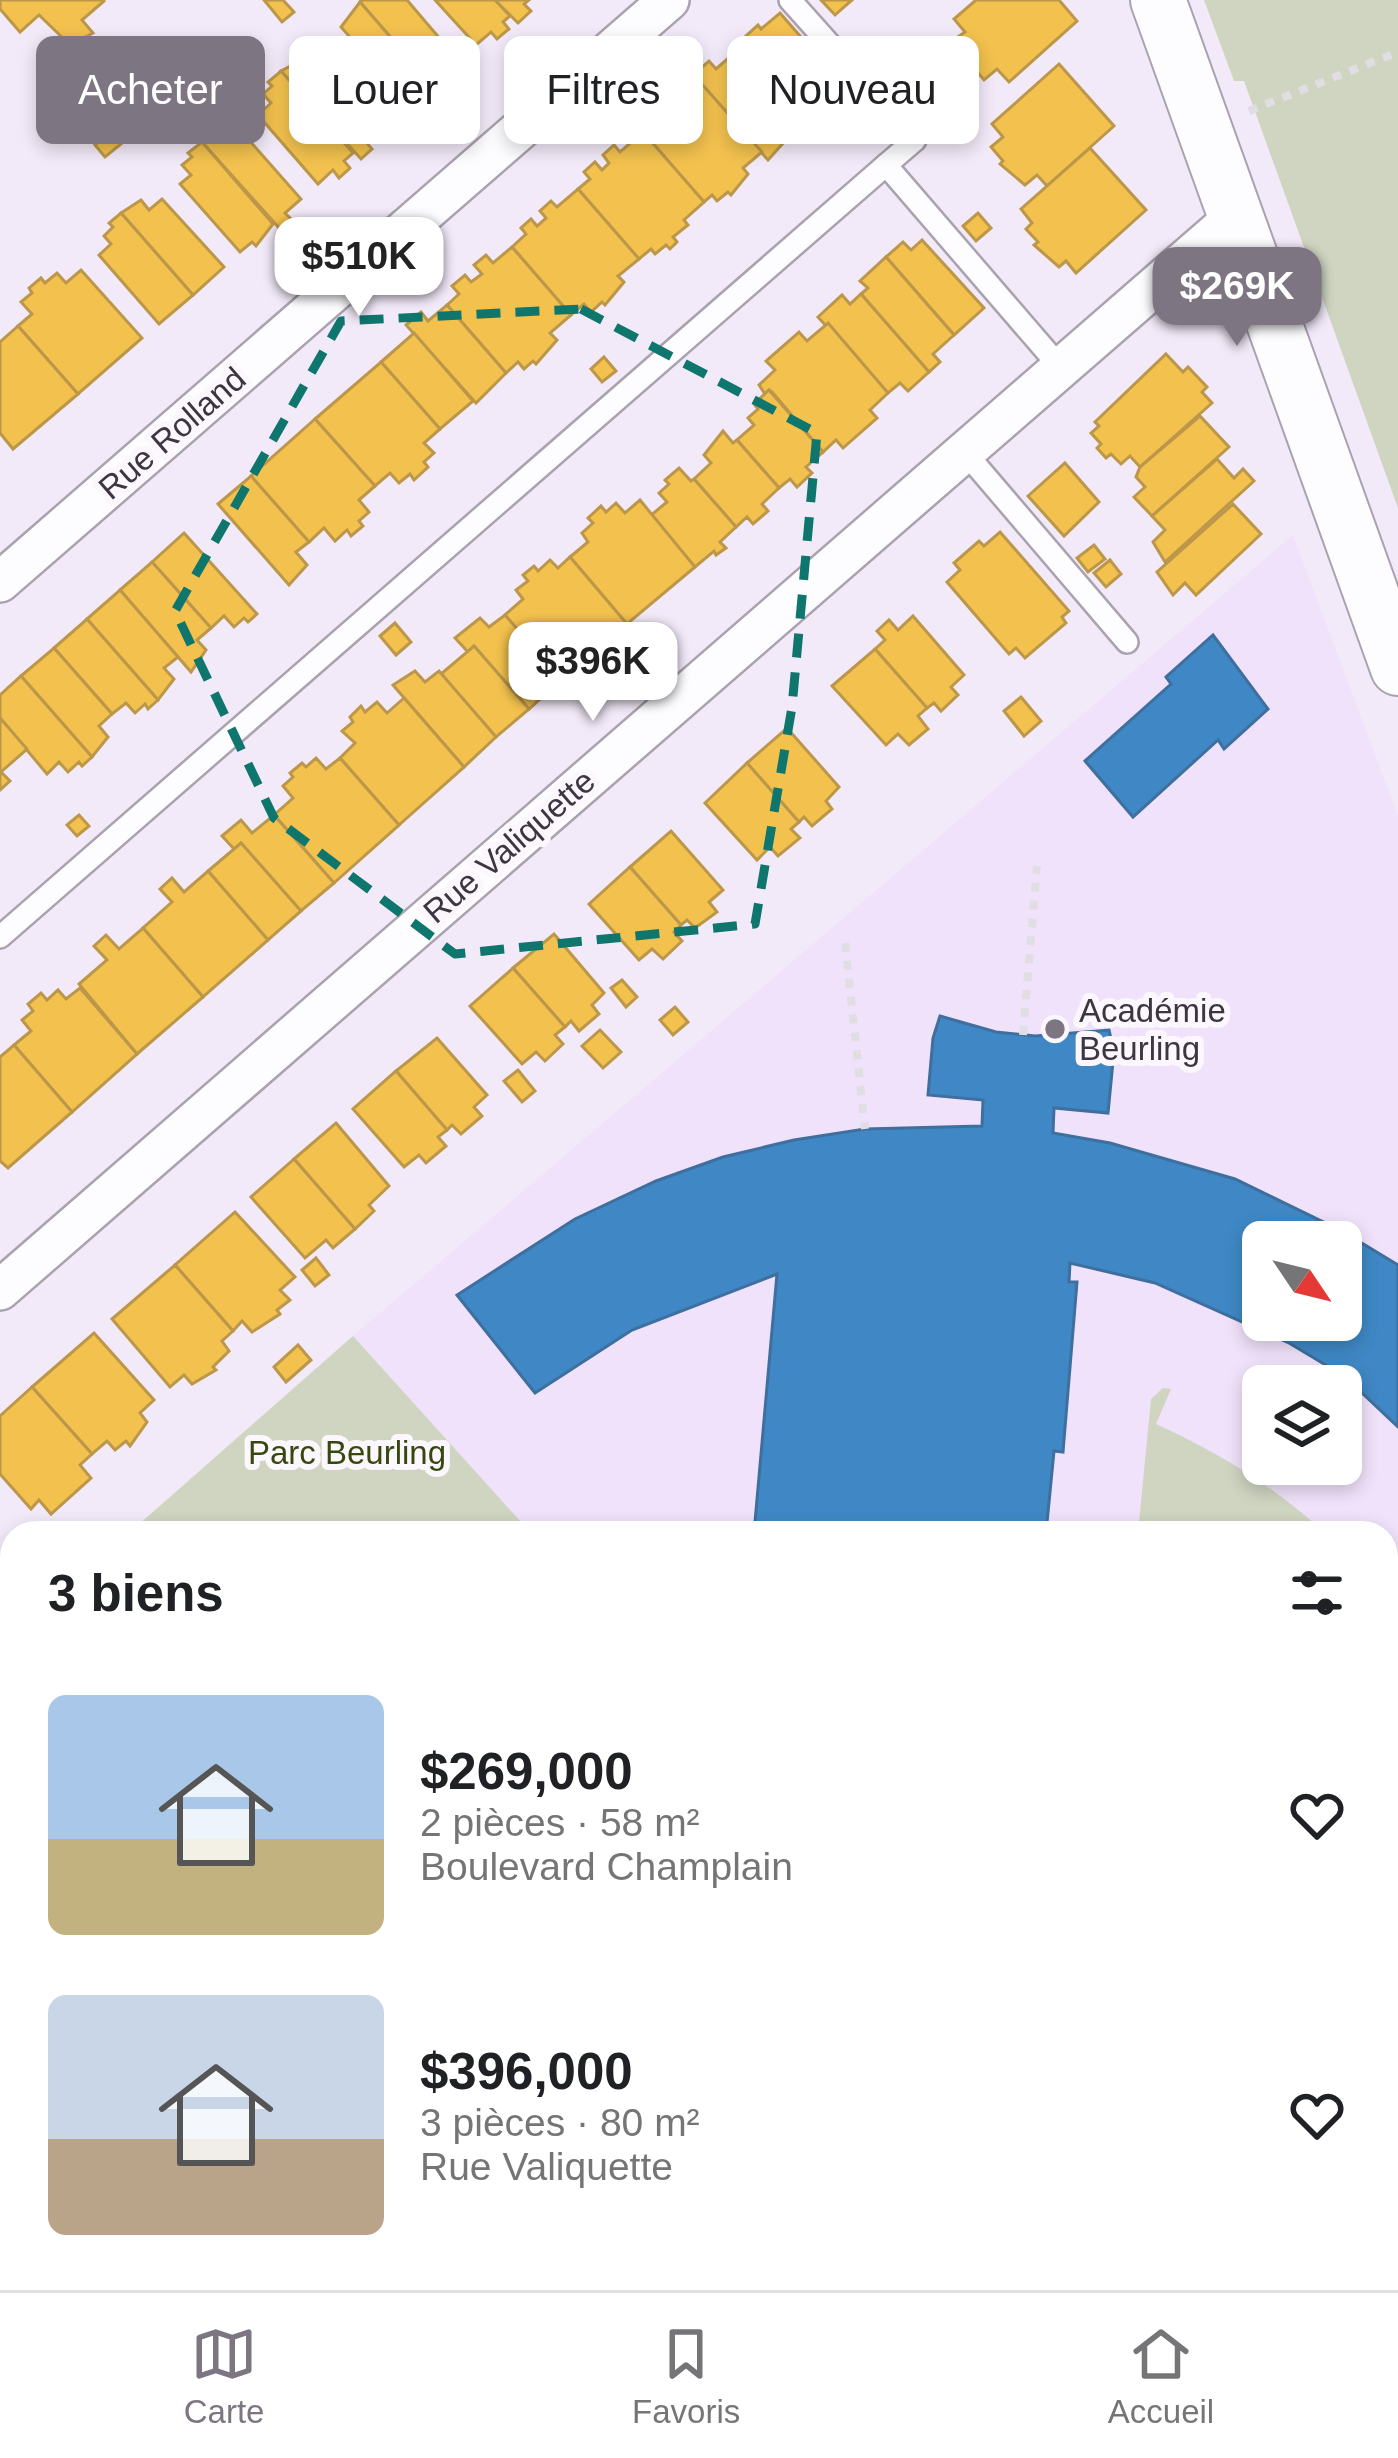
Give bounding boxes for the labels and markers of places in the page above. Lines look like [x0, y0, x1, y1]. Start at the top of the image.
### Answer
pin: $510K [275, 217, 443, 319]
pin: $269K [1153, 247, 1321, 349]
pin: $396K [509, 622, 677, 724]
place label: Académie Beurling [1079, 992, 1226, 1067]
marker: Académie Beurling [1042, 1016, 1068, 1042]

